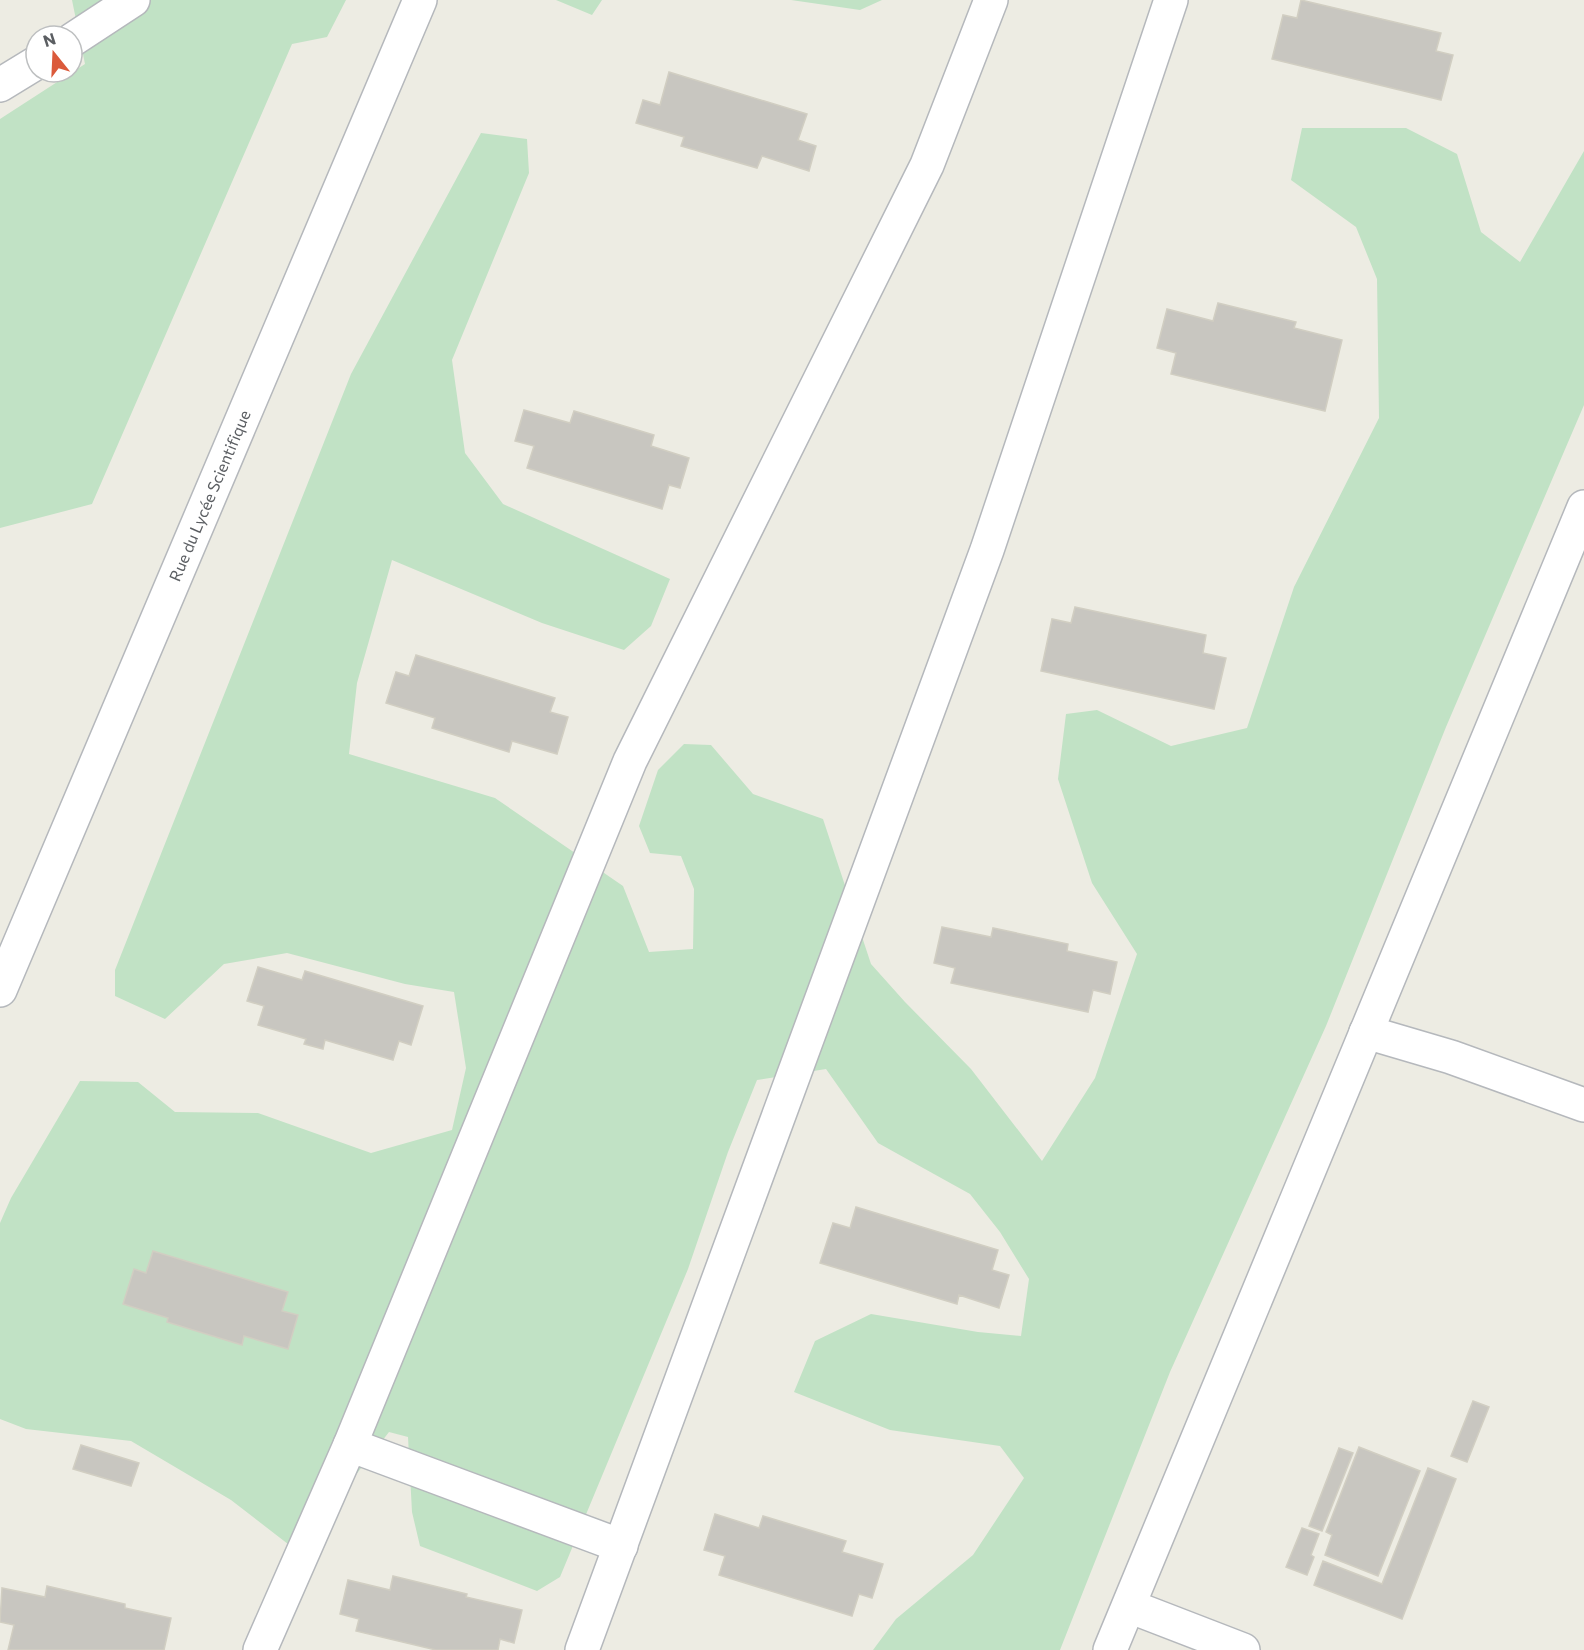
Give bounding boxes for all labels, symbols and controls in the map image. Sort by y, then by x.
north arrow [24,24,84,84]
text: N [41,28,58,50]
street label: Rue du Lycée Scientifique [165,407,254,584]

